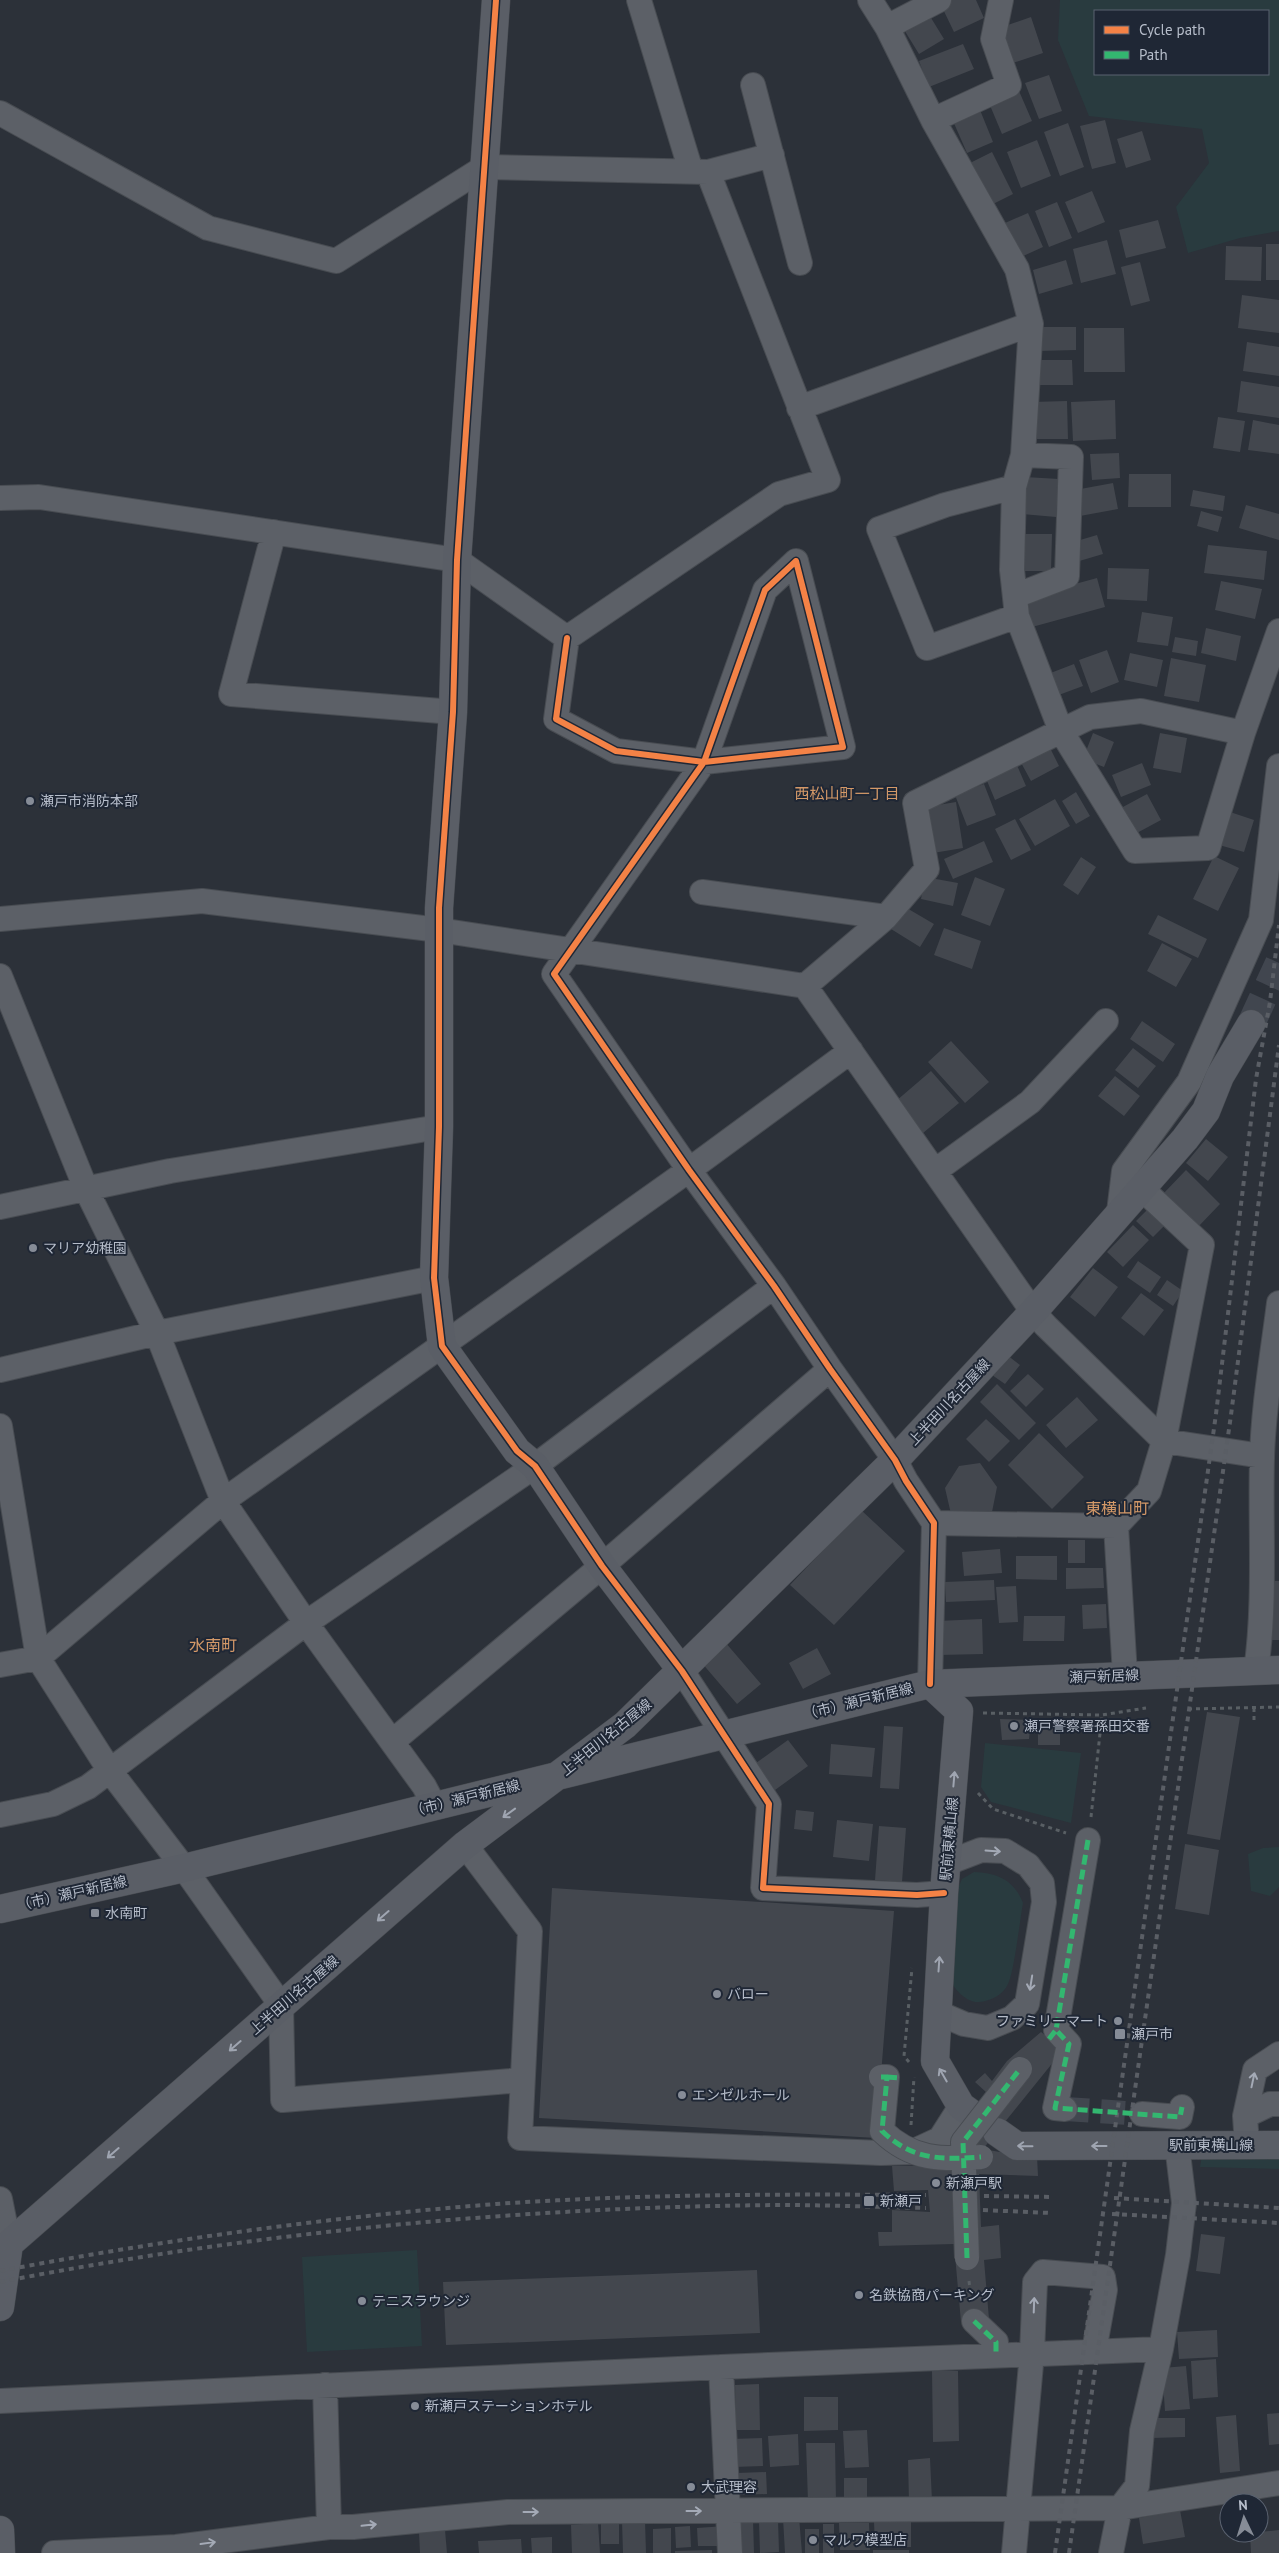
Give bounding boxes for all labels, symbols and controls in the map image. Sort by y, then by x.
legend [1094,10,1269,75]
text: Cycle path [1139,20,1205,39]
text: Path [1139,45,1168,64]
district label: 西松山町一丁目 [794,784,900,803]
place label: 瀬戸市消防本部 [40,792,138,810]
marker: 瀬戸市消防本部 [24,795,36,807]
place label: マリア幼稚園 [43,1239,127,1257]
marker: マリア幼稚園 [27,1242,39,1254]
street label: 上半田川名古屋線 [904,1355,994,1449]
district label: 東横山町 [1085,1498,1149,1518]
district label: 水南町 [189,1635,237,1655]
street label: 瀬戸新居線 [1069,1666,1139,1686]
street label: （市）瀬戸新居線 [801,1679,915,1723]
street label: 上半田川名古屋線 [557,1695,655,1779]
place label: 瀬戸警察署孫田交番 [1024,1717,1150,1735]
marker: 瀬戸警察署孫田交番 [1008,1720,1020,1732]
one-way arrow [949,1771,958,1787]
street label: （市）瀬戸新居線 [408,1776,522,1820]
street label: 駅前東横山線 [936,1796,962,1882]
one-way arrow [502,1808,516,1818]
one-way arrow [985,1846,1001,1855]
street label: （市）瀬戸新居線 [15,1872,129,1914]
place label: 水南町 [105,1904,147,1922]
marker: 水南町 [89,1907,101,1919]
one-way arrow [377,1910,390,1922]
street label: 上半田川名古屋線 [246,1951,342,2039]
one-way arrow [935,1956,944,1972]
one-way arrow [1025,1975,1035,1991]
place label: バロー [727,1985,769,2003]
marker: バロー [711,1988,723,2000]
place label: ファミリーマート [996,2012,1108,2030]
marker: ファミリーマート [1112,2015,1124,2027]
place label: 瀬戸市 [1131,2025,1173,2043]
marker: 瀬戸市 [1113,2027,1127,2041]
one-way arrow [228,2040,241,2052]
one-way arrow [938,2069,948,2083]
one-way arrow [1249,2072,1258,2088]
place label: エンゼルホール [692,2086,790,2104]
marker: エンゼルホール [676,2089,688,2101]
street label: 駅前東横山線 [1169,2136,1253,2154]
one-way arrow [1017,2141,1034,2151]
one-way arrow [1091,2141,1107,2151]
one-way arrow [106,2147,119,2159]
place label: 新瀬戸駅 [946,2174,1002,2192]
marker: 新瀬戸駅 [930,2177,942,2189]
place label: 新瀬戸 [880,2192,922,2210]
marker: 新瀬戸 [862,2194,876,2208]
place label: 名鉄協商パーキング [869,2286,995,2304]
marker: 名鉄協商パーキング [853,2289,865,2301]
place label: テニスラウンジ [372,2292,470,2310]
marker: テニスラウンジ [356,2295,368,2307]
one-way arrow [1030,2297,1039,2313]
place label: 新瀬戸ステーションホテル [425,2397,593,2415]
marker: 新瀬戸ステーションホテル [409,2400,421,2412]
place label: 大武理容 [701,2478,757,2496]
marker: 大武理容 [685,2481,697,2493]
north arrow [1219,2493,1269,2543]
text: N [1238,2496,1248,2514]
one-way arrow [685,2506,701,2516]
one-way arrow [522,2507,539,2517]
one-way arrow [361,2521,377,2530]
place label: マルワ模型店 [823,2531,907,2549]
marker: マルワ模型店 [807,2534,819,2546]
one-way arrow [199,2538,215,2548]

